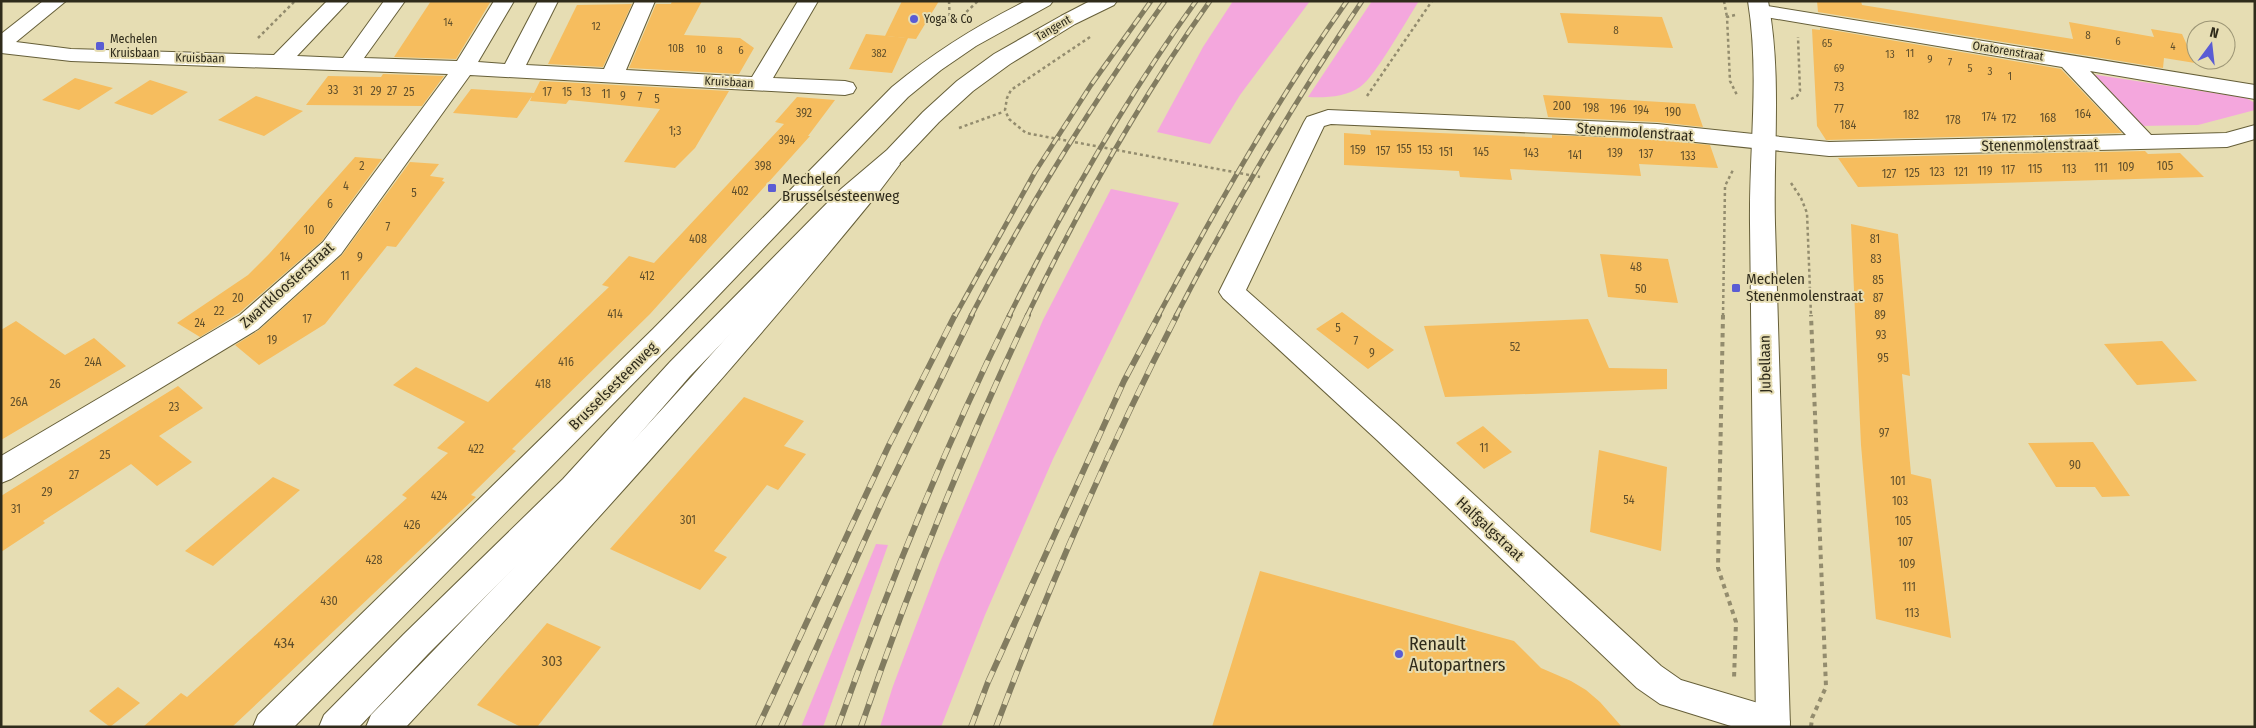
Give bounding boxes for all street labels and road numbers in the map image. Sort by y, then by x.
street label: Tangent [1033,12,1073,44]
street label: Oratorenstraat [1971,38,2045,64]
street label: Kruisbaan [175,51,225,65]
street label: Kruisbaan [704,74,754,90]
street label: Stenenmolenstraat [1576,119,1694,145]
street label: Stenenmolenstraat [1981,135,2099,155]
street label: Zwartkloosterstraat [236,238,338,332]
street label: Jubellaan [1755,335,1775,393]
street label: Brusselsesteenweg [565,338,661,434]
street label: Halfgalgstraat [1453,493,1527,565]

